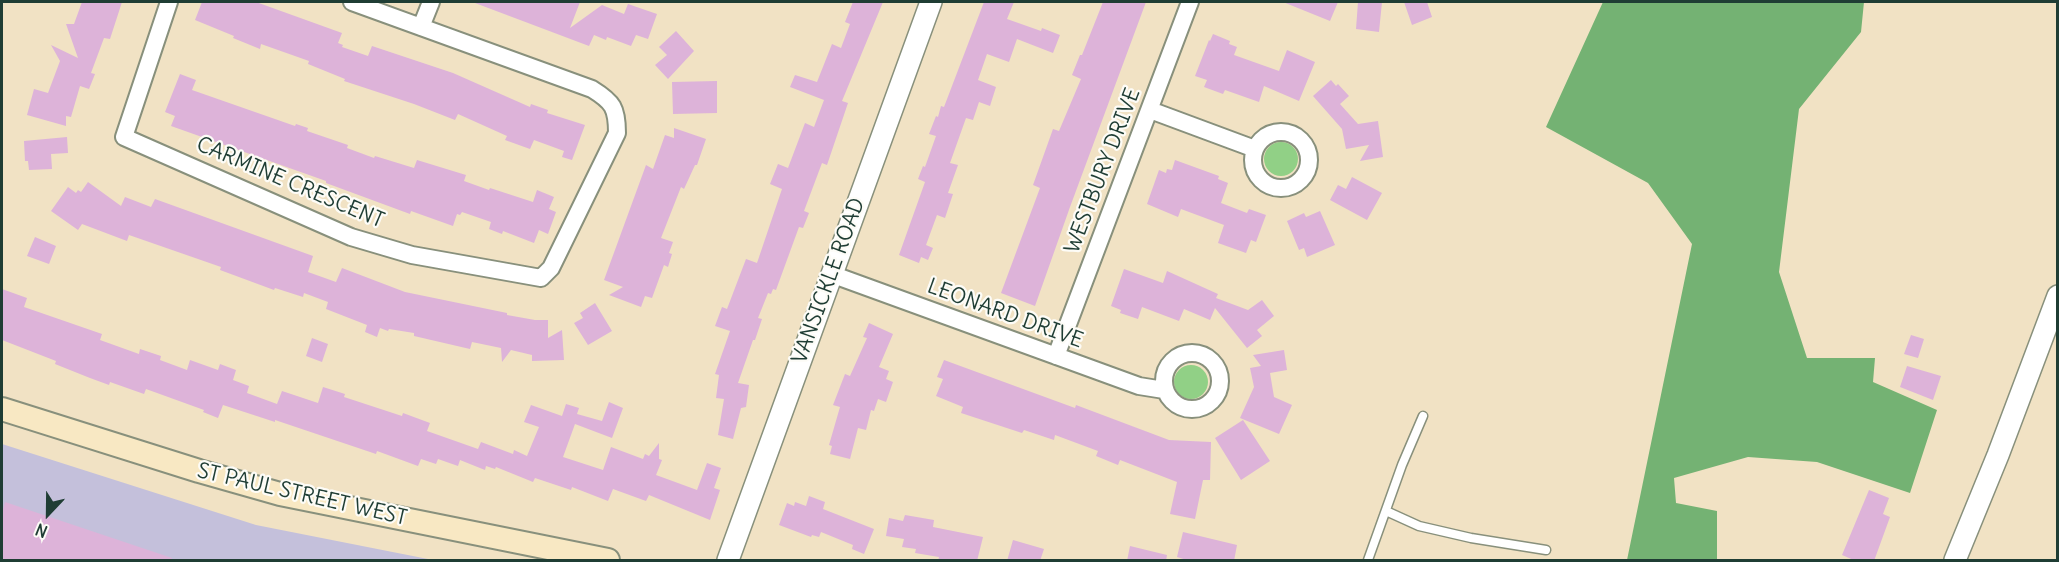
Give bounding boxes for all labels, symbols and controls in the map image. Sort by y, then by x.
street label: WESTBURY DRIVE [1060,85,1146,257]
street label: CARMINE CRESCENT [192,132,388,234]
street label: VANSICKLE ROAD [787,195,871,367]
street label: LEONARD DRIVE [924,274,1086,354]
street label: ST PAUL STREET WEST [195,459,409,531]
north arrow [18,484,78,544]
text: N [32,519,50,542]

